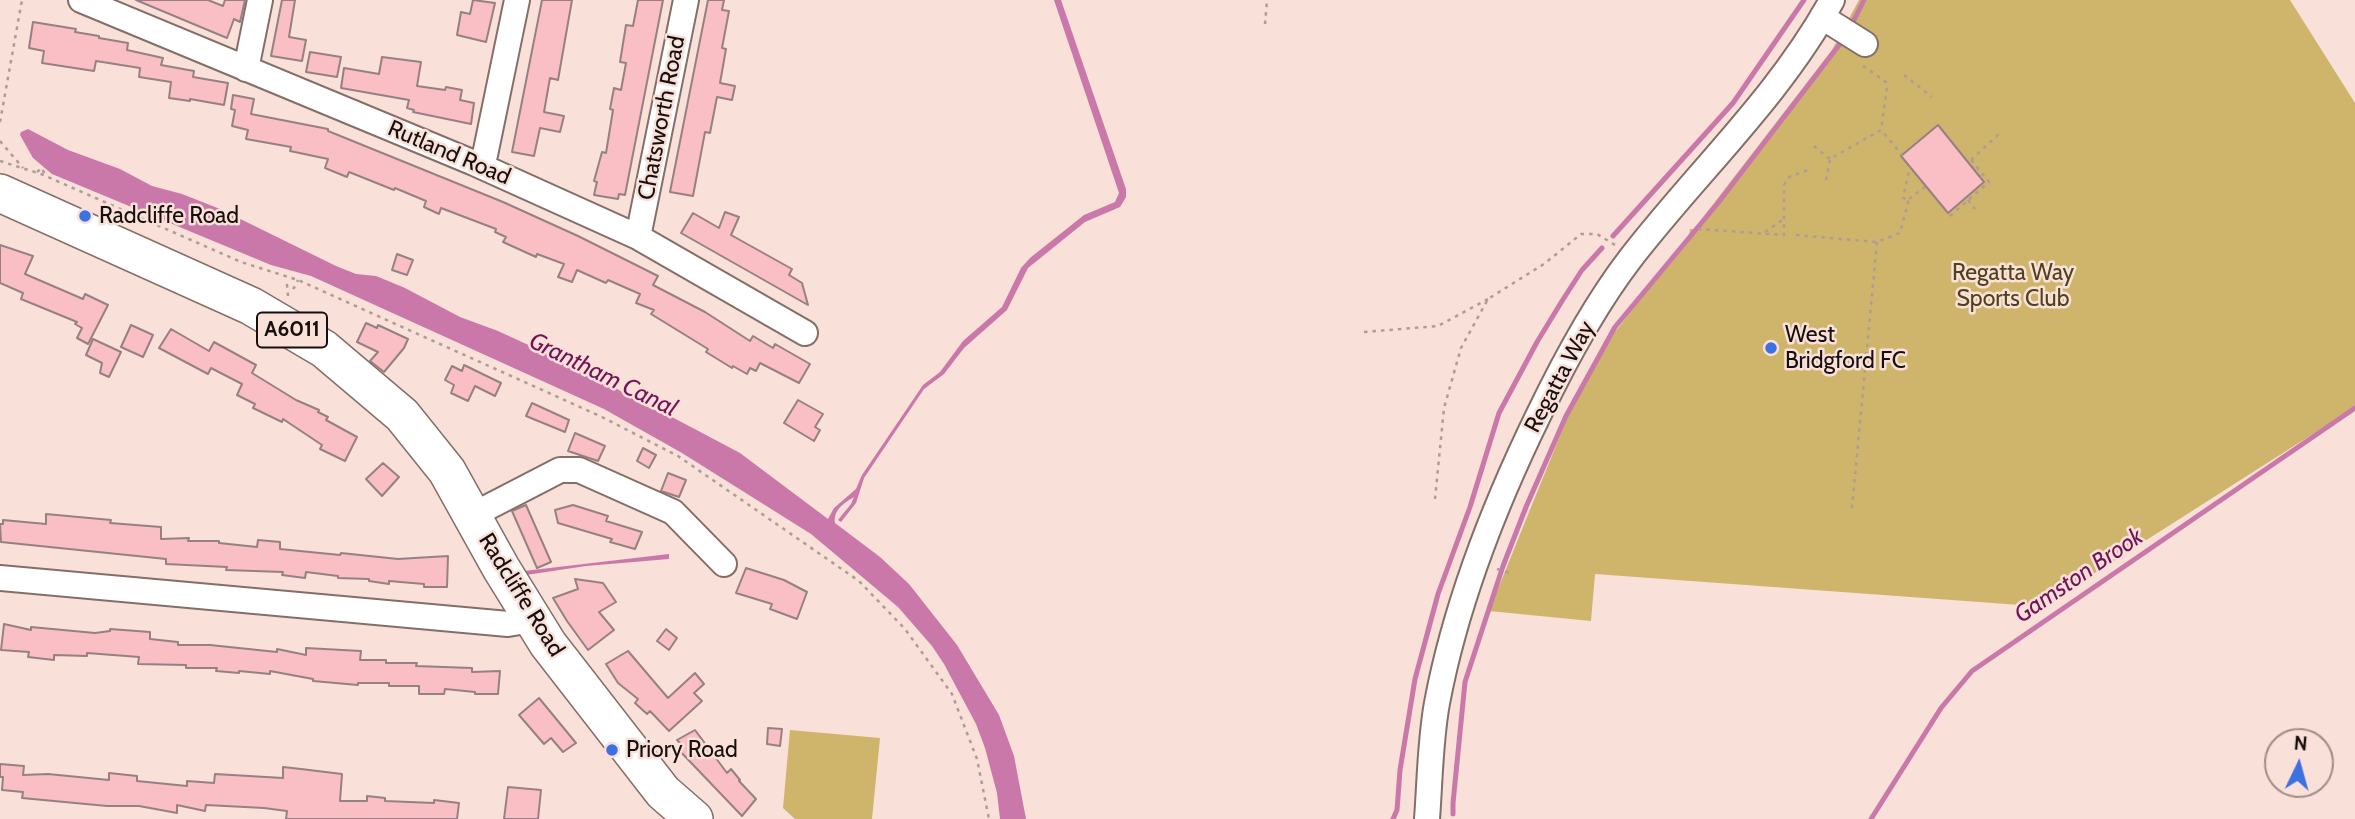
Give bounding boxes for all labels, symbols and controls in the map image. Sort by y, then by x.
street label: Chatsworth Road [633,34,691,202]
street label: Rutland Road [384,115,514,191]
place label: Radcliffe Road [99,202,239,230]
marker: Radcliffe Road [77,208,93,224]
park label: Regatta Way Sports Club [1952,259,2074,313]
road number: A6011 [257,312,327,348]
street label: Regatta Way [1519,317,1601,437]
place label: West Bridgford FC [1785,321,1906,375]
water label: Grantham Canal [524,327,682,423]
marker: West Bridgford FC [1763,340,1779,356]
water label: Gamston Brook [2009,522,2149,630]
street label: Radcliffe Road [472,528,570,662]
north arrow [2264,728,2334,798]
text: N [2293,732,2308,756]
place label: Priory Road [626,736,738,764]
marker: Priory Road [604,742,620,758]

